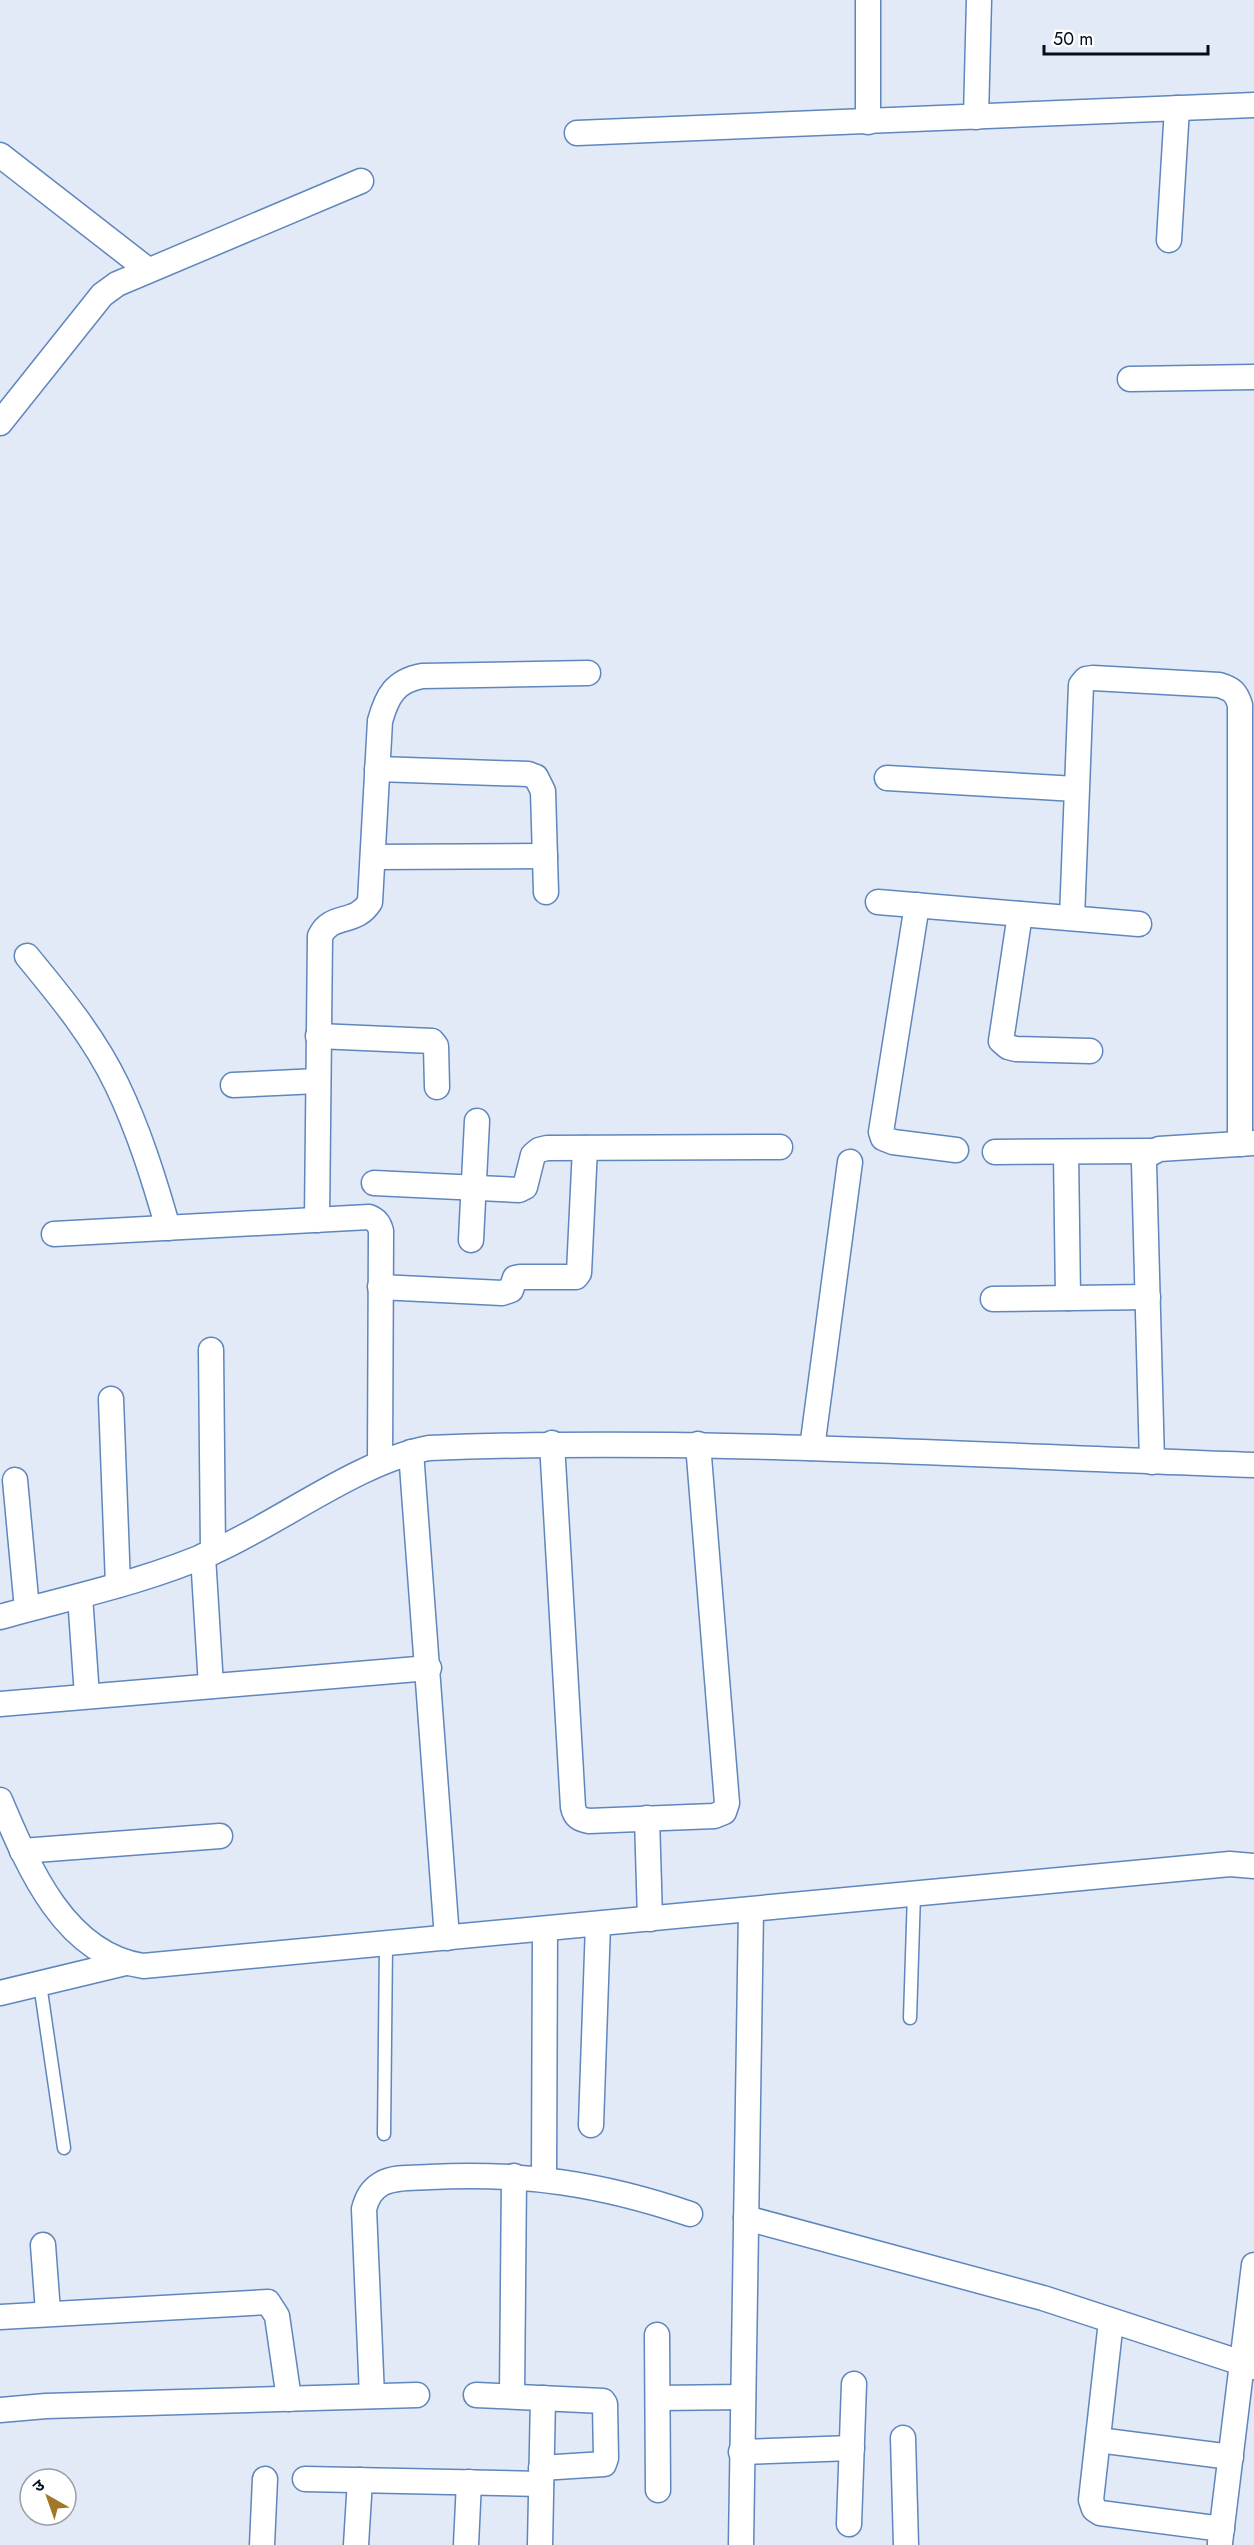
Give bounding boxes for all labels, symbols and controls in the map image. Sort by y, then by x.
scale bar [1044,18,1208,56]
text: 50 m [1053,26,1093,52]
north arrow [18,2467,78,2527]
text: उ [28,2474,50,2498]

